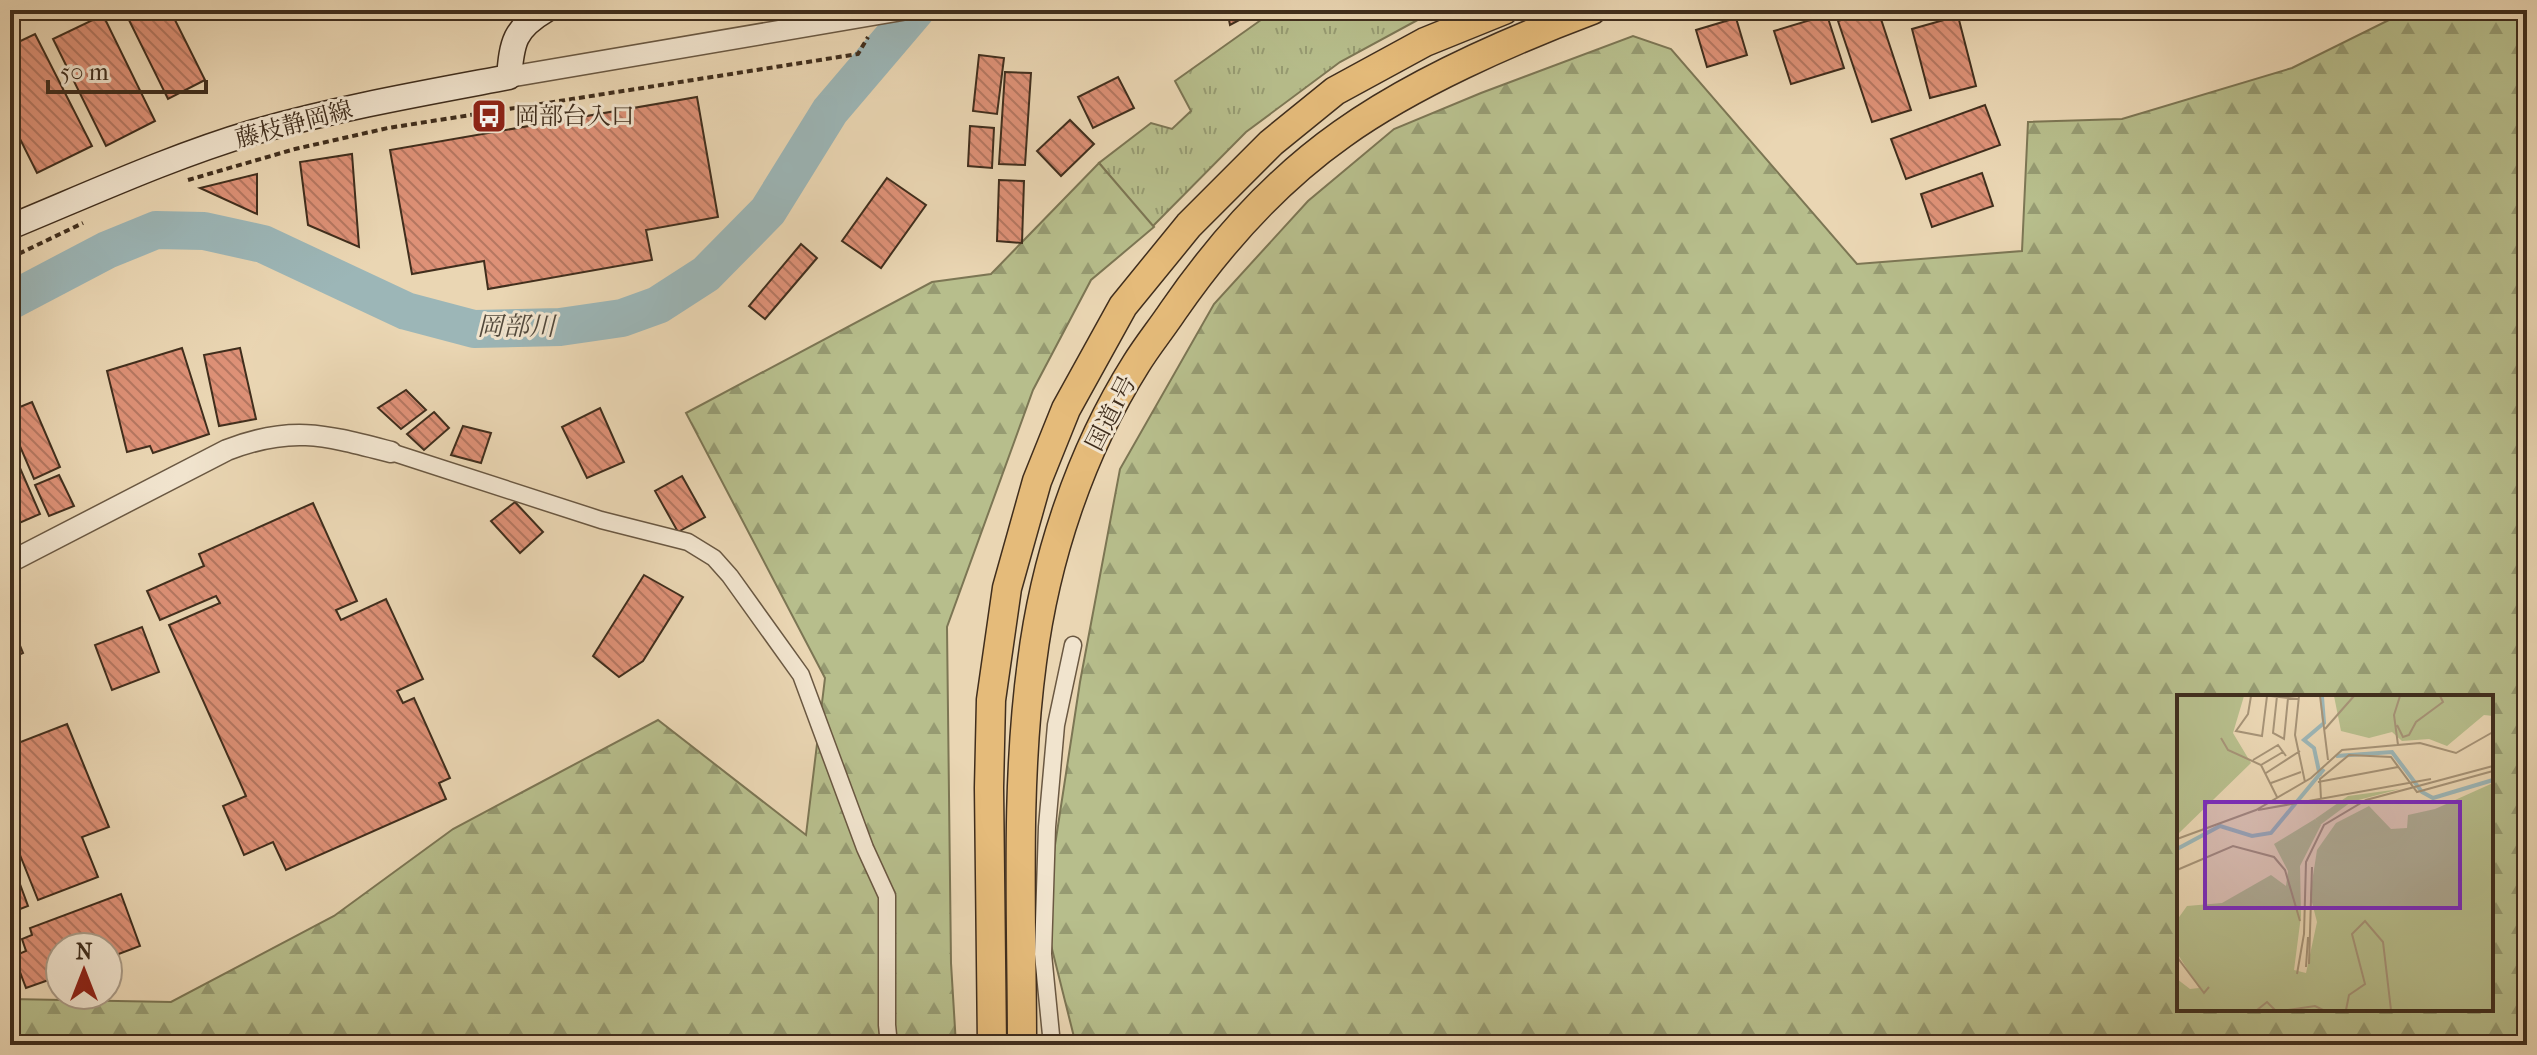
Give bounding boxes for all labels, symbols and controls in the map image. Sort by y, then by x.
scale bar [48,44,206,94]
text: 50 m [60,58,109,86]
street label: 藤枝静岡線 [232,95,356,153]
bus stop icon: 岡部台入口 [470,97,508,135]
place label: 岡部台入口 [515,102,635,130]
water label: 岡部川 [477,311,558,342]
street label: 国道1号 [1080,371,1142,455]
inset map [2177,695,2493,1011]
north arrow [44,931,124,1011]
text: N [76,939,93,965]

